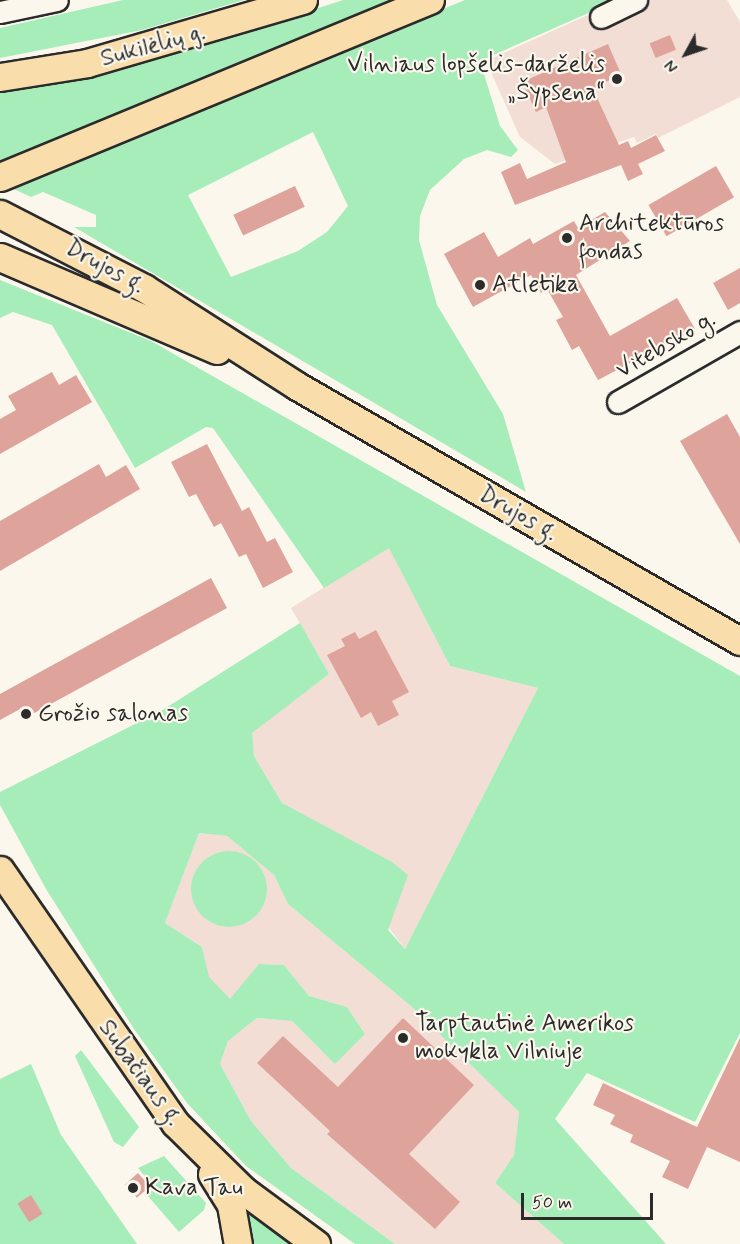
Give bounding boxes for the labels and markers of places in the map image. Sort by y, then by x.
place label: Vilniaus lopšelis-darželis „Šypsena“ [346,51,605,107]
marker: Vilniaus lopšelis-darželis „Šypsena“ [610,72,624,86]
place label: Architektūros fondas [579,210,724,266]
marker: Architektūros fondas [560,231,574,245]
place label: Atletika [492,271,579,299]
marker: Atletika [473,278,487,292]
place label: Grožio salonas [38,700,188,728]
marker: Grožio salonas [19,707,33,721]
place label: Tarptautinė Amerikos mokykla Vilniuje [415,1010,634,1066]
marker: Tarptautinė Amerikos mokykla Vilniuje [396,1031,410,1045]
place label: Kava Tau [145,1174,235,1202]
marker: Kava Tau [126,1181,140,1195]

